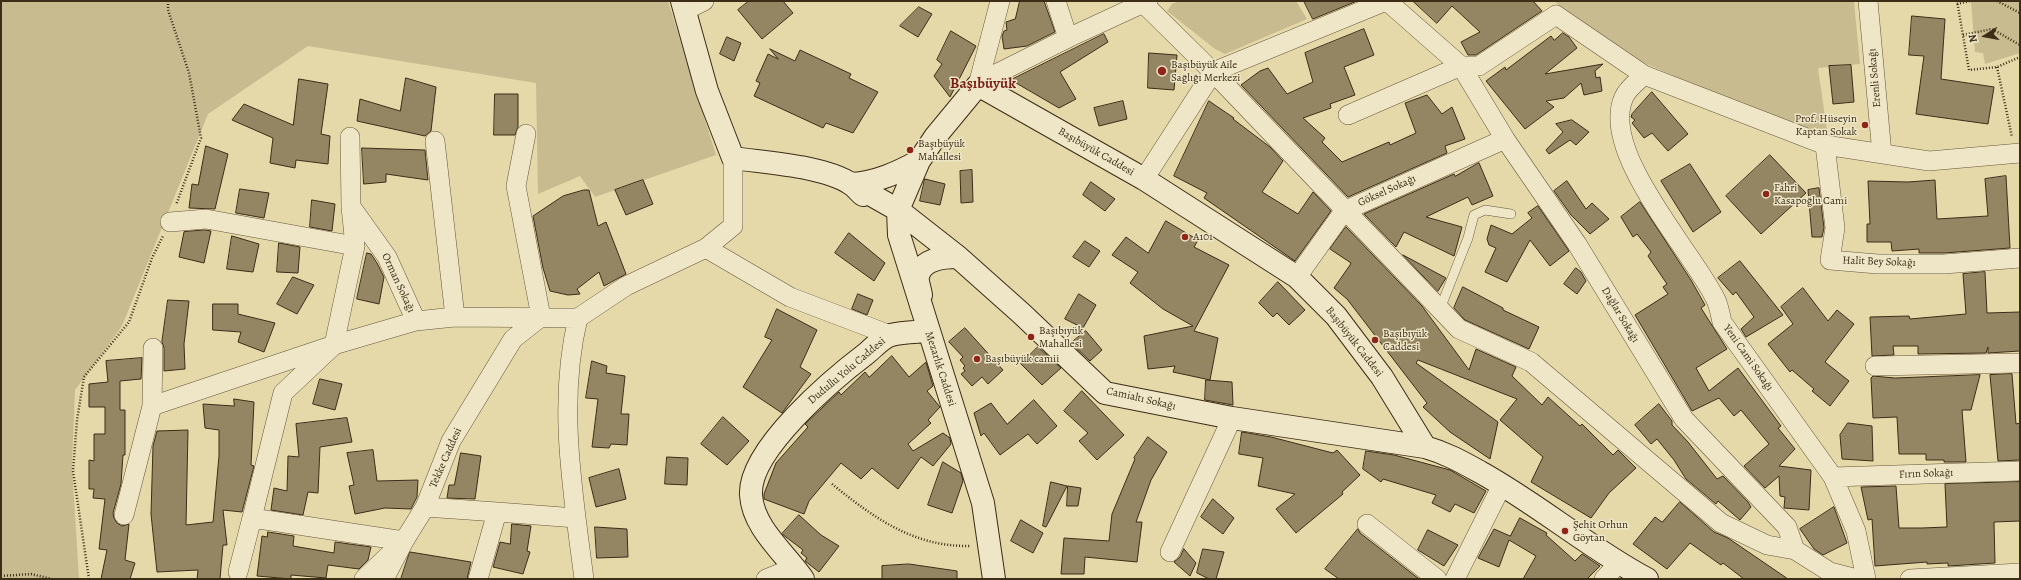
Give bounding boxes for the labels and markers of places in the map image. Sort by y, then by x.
place label: Başıbüyük Aile Sağlığı Merkezi [1171,58,1240,84]
marker: Başıbüyük Aile Sağlığı Merkezi [1156,65,1168,77]
place label: Prof. Hüseyin Kaptan Sokak [1795,112,1857,138]
marker: Prof. Hüseyin Kaptan Sokak [1860,120,1870,130]
place label: Başıbüyük Mahallesi [918,137,965,163]
marker: Başıbüyük Mahallesi [905,145,915,155]
place label: Fahri Kasapoğlu Cami [1774,181,1847,207]
marker: Fahri Kasapoğlu Cami [1761,189,1771,199]
place label: A101 [1193,230,1213,244]
marker: A101 [1180,232,1190,242]
place label: Başıbıyük Mahallesi [1039,324,1083,350]
place label: Başıbıyük Caddesi [1383,327,1427,353]
marker: Başıbıyük Mahallesi [1026,332,1036,342]
marker: Başıbıyük Caddesi [1370,335,1380,345]
place label: Başıbüyük camii [985,352,1059,366]
marker: Başıbüyük camii [972,354,982,364]
place label: Şehit Orhun Göytan [1573,518,1628,544]
marker: Şehit Orhun Göytan [1560,526,1570,536]

